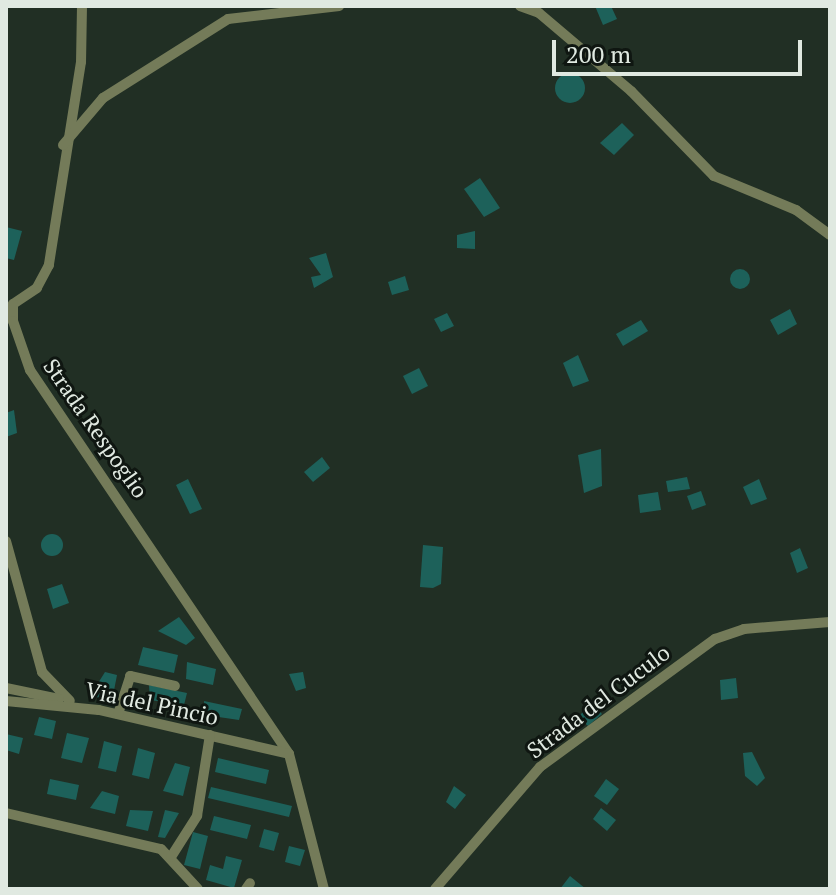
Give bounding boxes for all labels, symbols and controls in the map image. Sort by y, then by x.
scale bar [556,24,806,74]
text: 200 m [566,38,631,70]
street label: Strada Respoglio [38,353,154,503]
street label: Strada del Cuculo [521,639,675,763]
street label: Via del Pincio [83,676,221,730]

